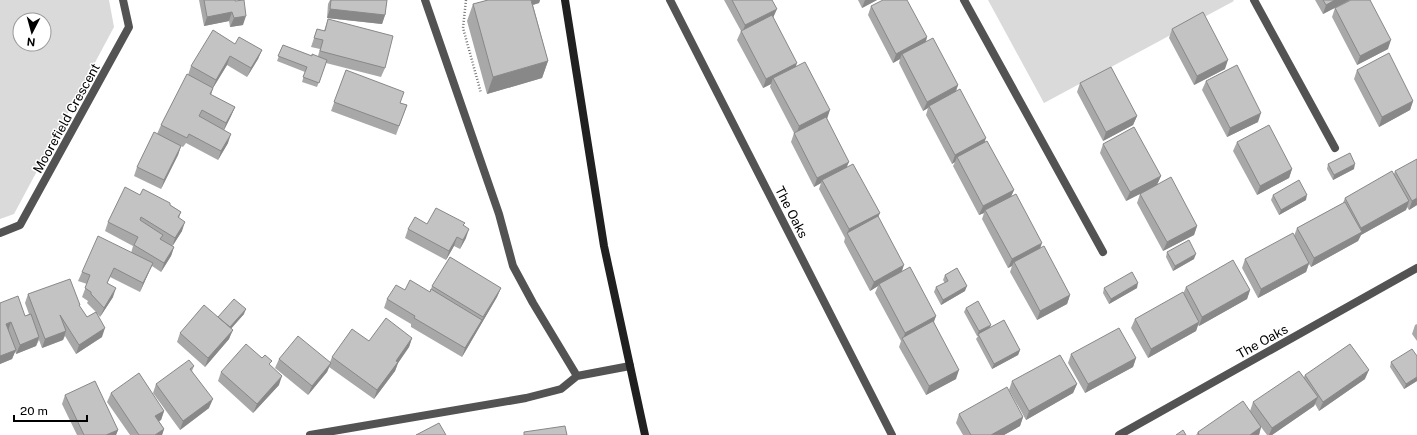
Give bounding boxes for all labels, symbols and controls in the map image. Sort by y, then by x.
north arrow [12,12,52,52]
text: N [26,36,36,48]
street label: Moorefield Crescent [30,61,103,176]
street label: The Oaks [772,184,811,241]
street label: The Oaks [1234,321,1290,362]
scale bar [14,397,87,423]
text: 20 m [20,404,48,418]

